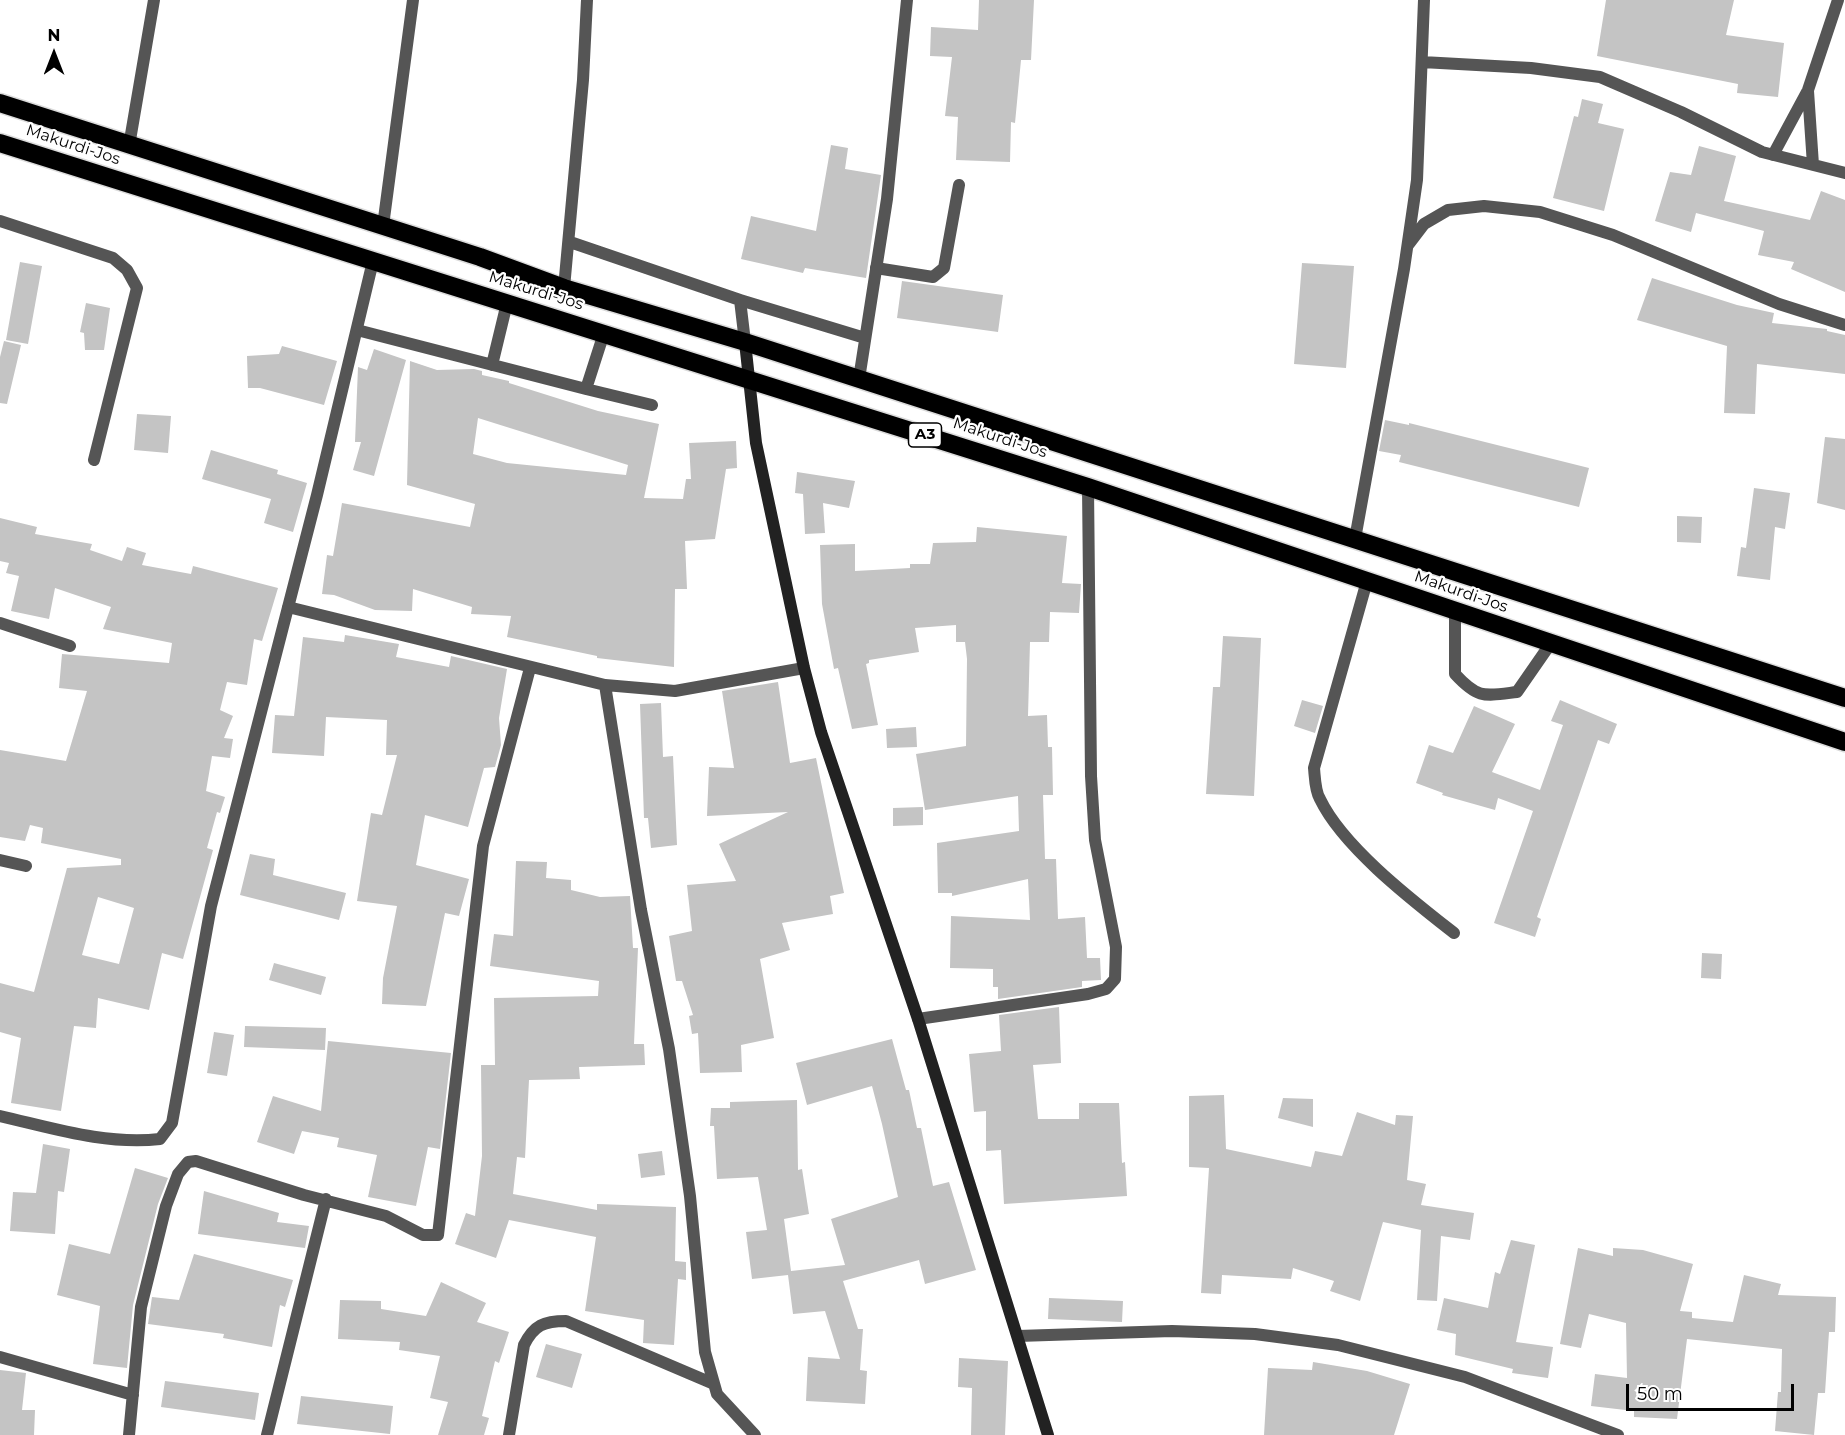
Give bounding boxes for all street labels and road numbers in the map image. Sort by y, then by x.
street label: Makurdi-Jos [23,121,123,169]
street label: Makurdi-Jos [486,268,586,314]
street label: Makurdi-Jos [950,414,1050,462]
road number: A3 [908,423,942,447]
street label: Makurdi-Jos [1412,567,1510,617]

